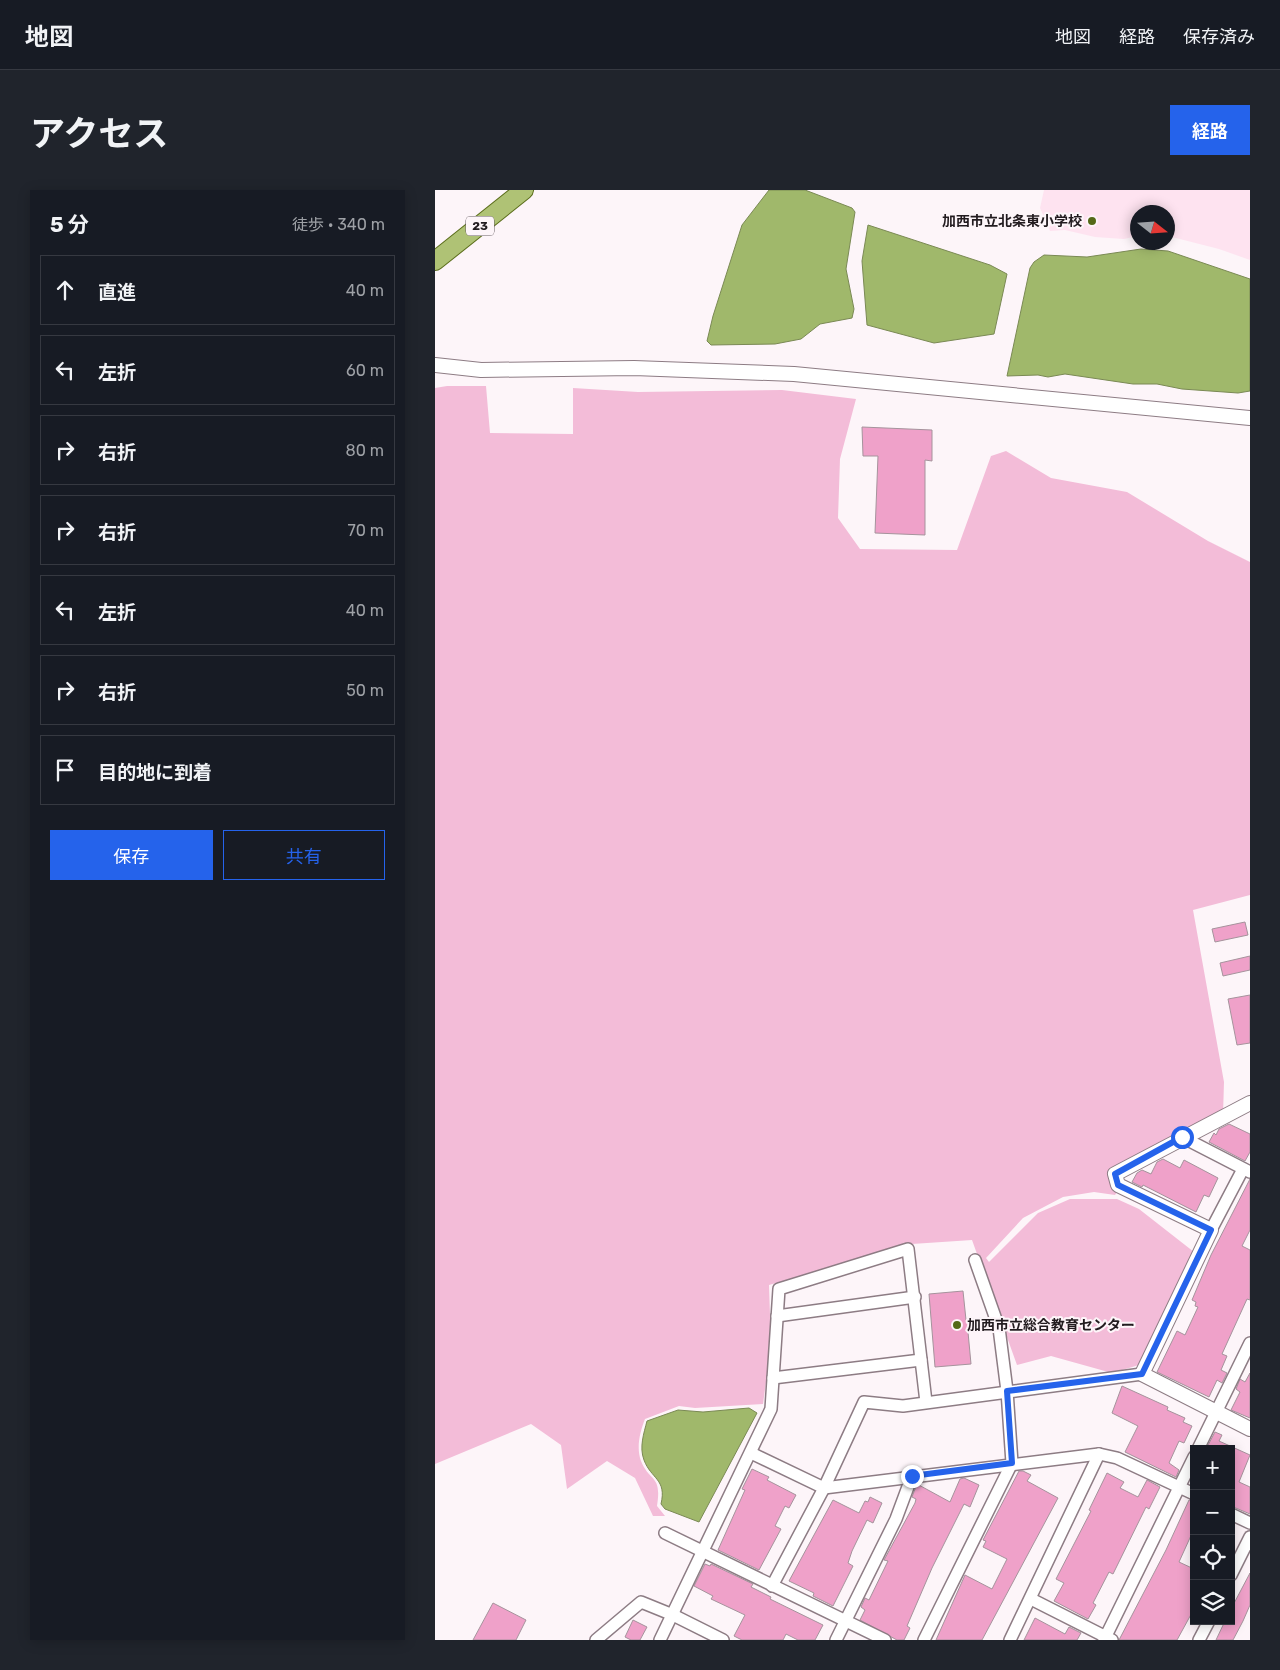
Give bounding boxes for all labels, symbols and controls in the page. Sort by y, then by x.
text: 地図 [25,23,73,51]
text: 地図 [1055,26,1091,48]
text: 経路 [1119,26,1155,48]
text: 保存済み [1183,26,1255,48]
button: 経路 [1170,105,1250,155]
text: アクセス [30,113,168,155]
north arrow [1130,205,1175,250]
text: 5 分 [50,212,89,237]
place label: 加西市立北条東小学校 [942,213,1082,230]
text: 徒歩 · 340 m [292,215,385,234]
marker: 加西市立北条東小学校 [1086,215,1098,227]
road number: 23 [466,217,494,236]
icon: ahead [51,276,79,304]
text: 直進 [98,281,136,304]
text: 40 m [346,281,384,300]
icon: left [51,356,79,384]
text: 左折 [98,361,136,384]
text: 60 m [346,361,384,380]
icon: right [51,436,79,464]
text: 右折 [98,441,136,464]
text: 80 m [346,441,384,460]
icon: right [51,516,79,544]
text: 右折 [98,521,136,544]
text: 70 m [347,521,384,540]
icon: left [51,596,79,624]
text: 左折 [98,601,136,624]
text: 40 m [346,601,384,620]
icon: right [51,676,79,704]
text: 右折 [98,681,136,704]
text: 50 m [346,681,384,700]
icon: arrive [51,756,79,784]
text: 目的地に到着 [98,761,212,784]
button: 保存 [50,830,213,880]
button: 共有 [223,830,385,880]
route start [1171,1126,1194,1149]
place label: 加西市立総合教育センター [967,1317,1135,1334]
marker: 加西市立総合教育センター [951,1319,963,1331]
map controls [1190,1445,1235,1625]
button: + [1190,1445,1235,1490]
route end [901,1465,924,1488]
button: − [1190,1490,1235,1535]
button: locate [1190,1535,1235,1580]
button: layers [1190,1580,1235,1625]

